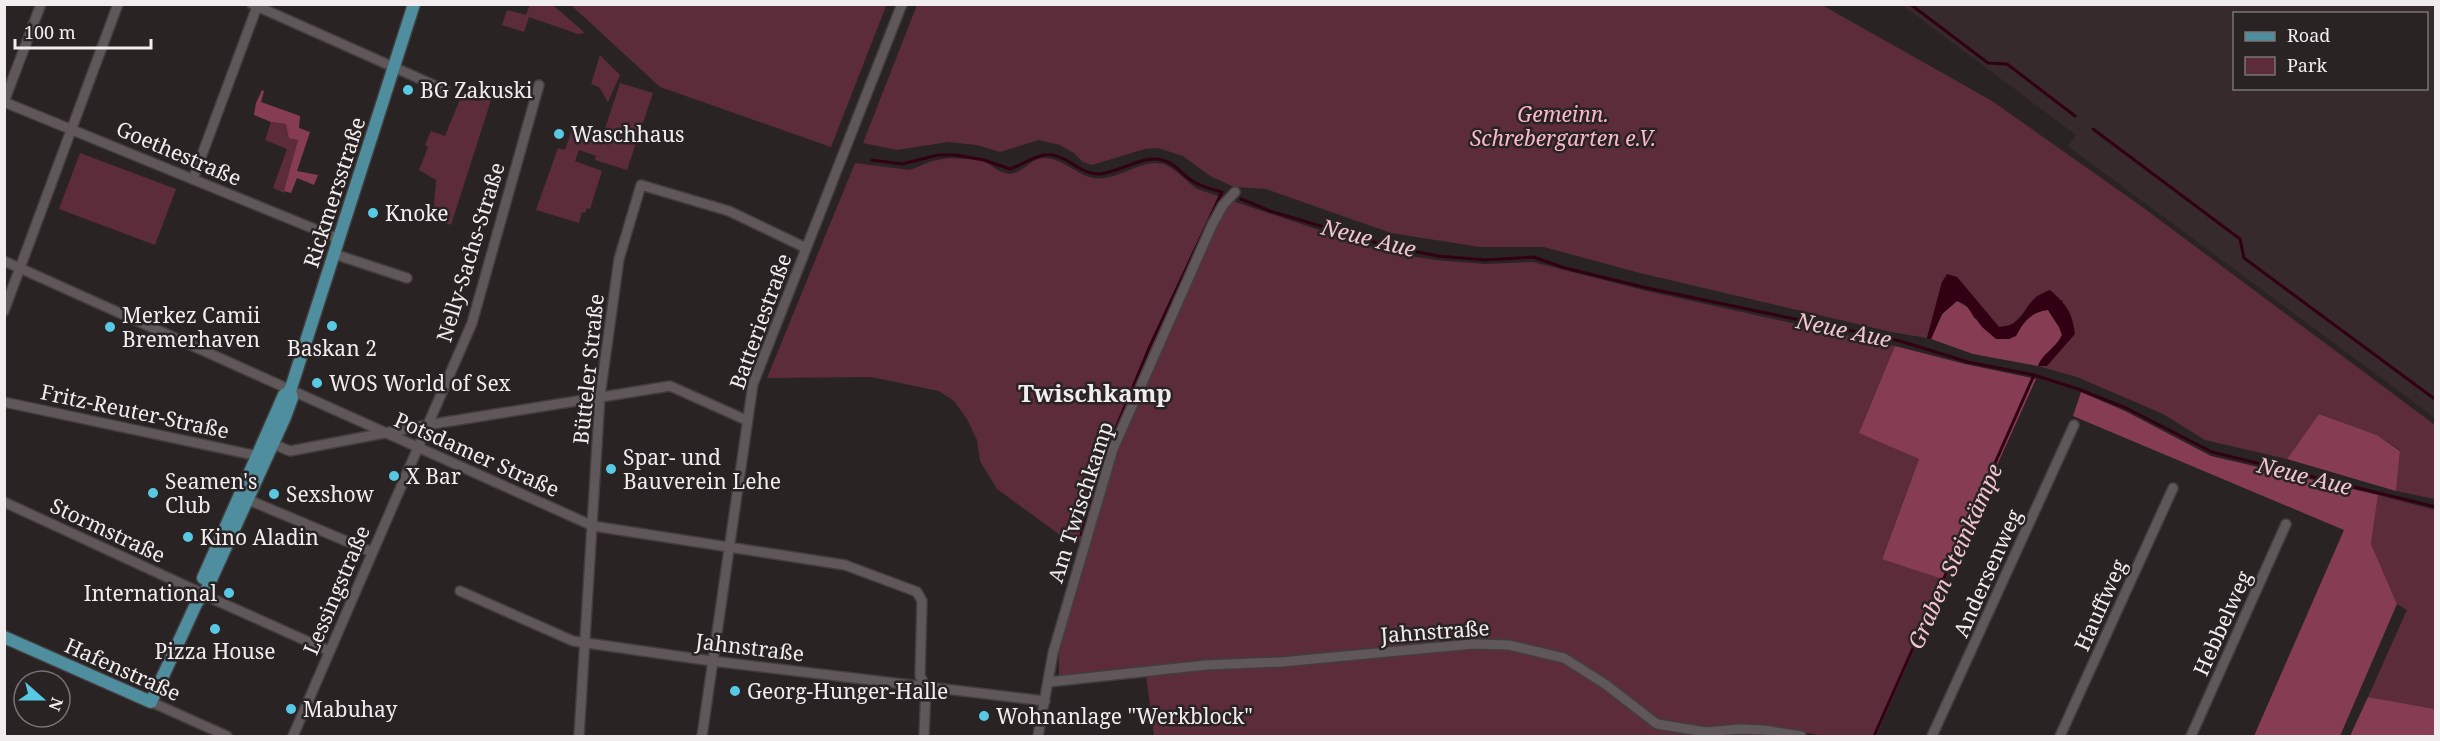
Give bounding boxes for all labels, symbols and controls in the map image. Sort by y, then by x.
scale bar [15,12,152,50]
legend [2233,12,2428,90]
text: 100 m [24,20,76,44]
text: Road [2287,23,2330,47]
text: Park [2287,53,2327,77]
place label: BG Zakuski [420,76,533,104]
marker: BG Zakuski [401,83,415,97]
park label: Gemeinn. Schrebergarten e.V. [1470,100,1656,152]
street label: Rickmersstraße [296,113,372,271]
street label: Goethestraße [112,114,246,192]
place label: Waschhaus [571,120,684,148]
marker: Waschhaus [552,127,566,141]
street label: Nelly-Sachs-Straße [429,159,511,345]
place label: Knoke [385,199,448,227]
marker: Knoke [366,206,380,220]
water label: Neue Aue [1318,211,1420,263]
street label: Batteriestraße [722,249,798,393]
street label: Bütteler Straße [566,292,610,446]
place label: Merkez Camii Bremerhaven [122,301,260,353]
water label: Neue Aue [1793,304,1894,354]
marker: Baskan 2 [325,319,339,333]
marker: Merkez Camii Bremerhaven [103,320,117,334]
place label: Baskan 2 [287,334,377,362]
place label: WOS World of Sex [329,369,512,397]
marker: WOS World of Sex [310,376,324,390]
district label: Twischkamp [1018,376,1172,409]
street label: Fritz-Reuter-Straße [38,377,232,445]
street label: Potsdamer Straße [390,405,564,503]
street label: Am Twischkamp [1041,418,1119,586]
place label: Spar- und Bauverein Lehe [623,443,781,495]
water label: Neue Aue [2254,449,2356,501]
water label: Graben Steinkämpe [1900,459,2008,653]
place label: X Bar [406,462,461,490]
marker: Spar- und Bauverein Lehe [604,462,618,476]
place label: Seamen's Club [165,467,257,519]
marker: X Bar [387,469,401,483]
place label: Sexshow [286,480,375,508]
marker: Seamen's Club [146,486,160,500]
marker: Sexshow [267,487,281,501]
street label: Stormstraße [46,491,170,569]
street label: Andersenweg [1946,504,2028,641]
street label: Lessingstraße [296,521,376,659]
place label: Kino Aladin [200,523,319,551]
marker: Kino Aladin [181,530,195,544]
street label: Hauffweg [2067,554,2133,655]
street label: Hebbelweg [2186,565,2258,680]
place label: International [84,579,217,607]
marker: International [222,586,236,600]
street label: Jahnstraße [1379,613,1490,649]
marker: Pizza House [208,622,222,636]
street label: Jahnstraße [693,626,806,668]
street label: Hafenstraße [61,631,185,707]
place label: Pizza House [155,637,275,665]
north arrow [12,669,72,729]
place label: Georg-Hunger-Halle [747,677,948,705]
marker: Georg-Hunger-Halle [728,684,742,698]
text: N [43,695,69,715]
place label: Mabuhay [303,695,397,723]
marker: Mabuhay [284,702,298,716]
place label: Wohnanlage "Werkblock" [996,702,1253,730]
marker: Wohnanlage "Werkblock" [977,709,991,723]

